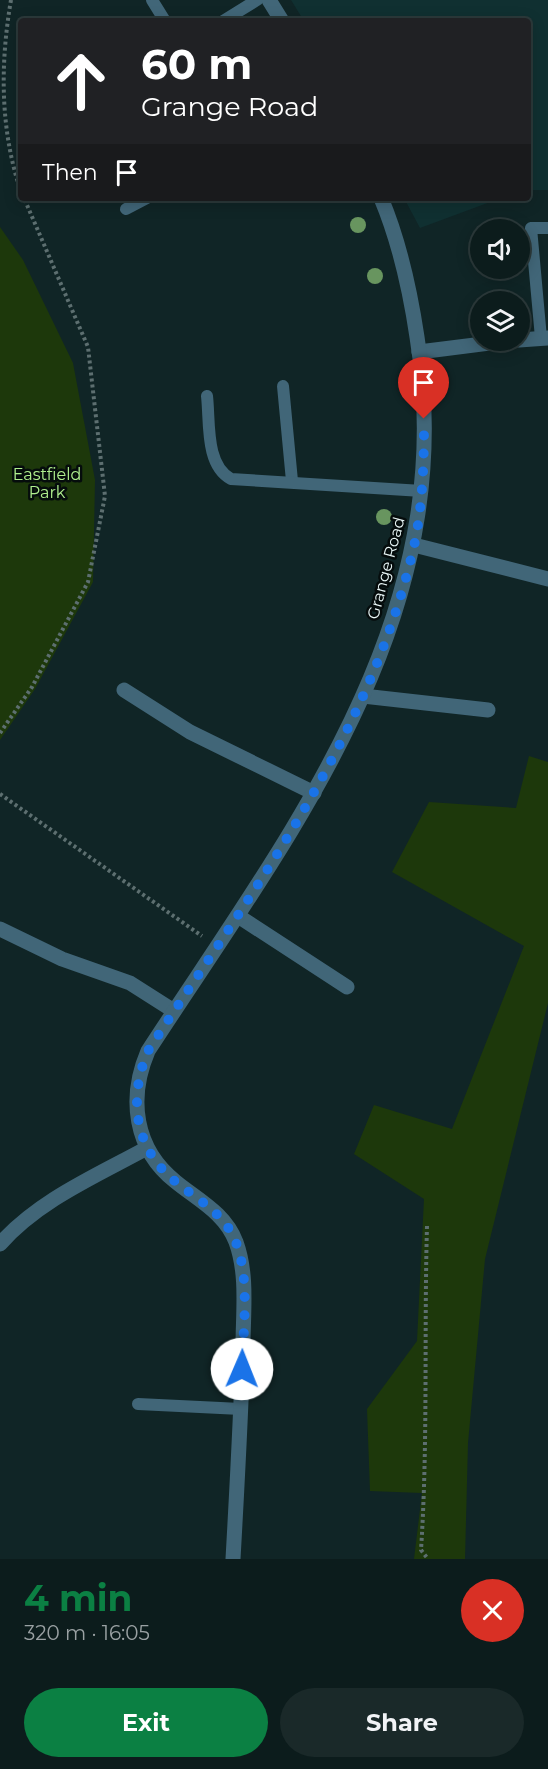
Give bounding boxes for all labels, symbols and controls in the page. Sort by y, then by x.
text: 60 m [141,38,252,90]
icon: ahead [42,42,120,120]
text: Grange Road [141,90,318,123]
icon: arrive [110,156,143,189]
text: Then [42,159,98,186]
map controls [470,219,530,351]
button: sound [470,219,530,279]
button: layers [470,291,530,351]
pin [398,357,449,419]
icon: arrive [407,366,440,399]
park label: Eastfield Park [13,465,81,502]
street label: Grange Road [363,515,409,621]
position arrow [210,1337,274,1401]
text: 4 min [24,1576,132,1620]
button: close [461,1579,524,1642]
text: 320 m · 16:05 [24,1621,150,1645]
button: Exit [24,1688,268,1757]
button: Share [280,1688,524,1757]

